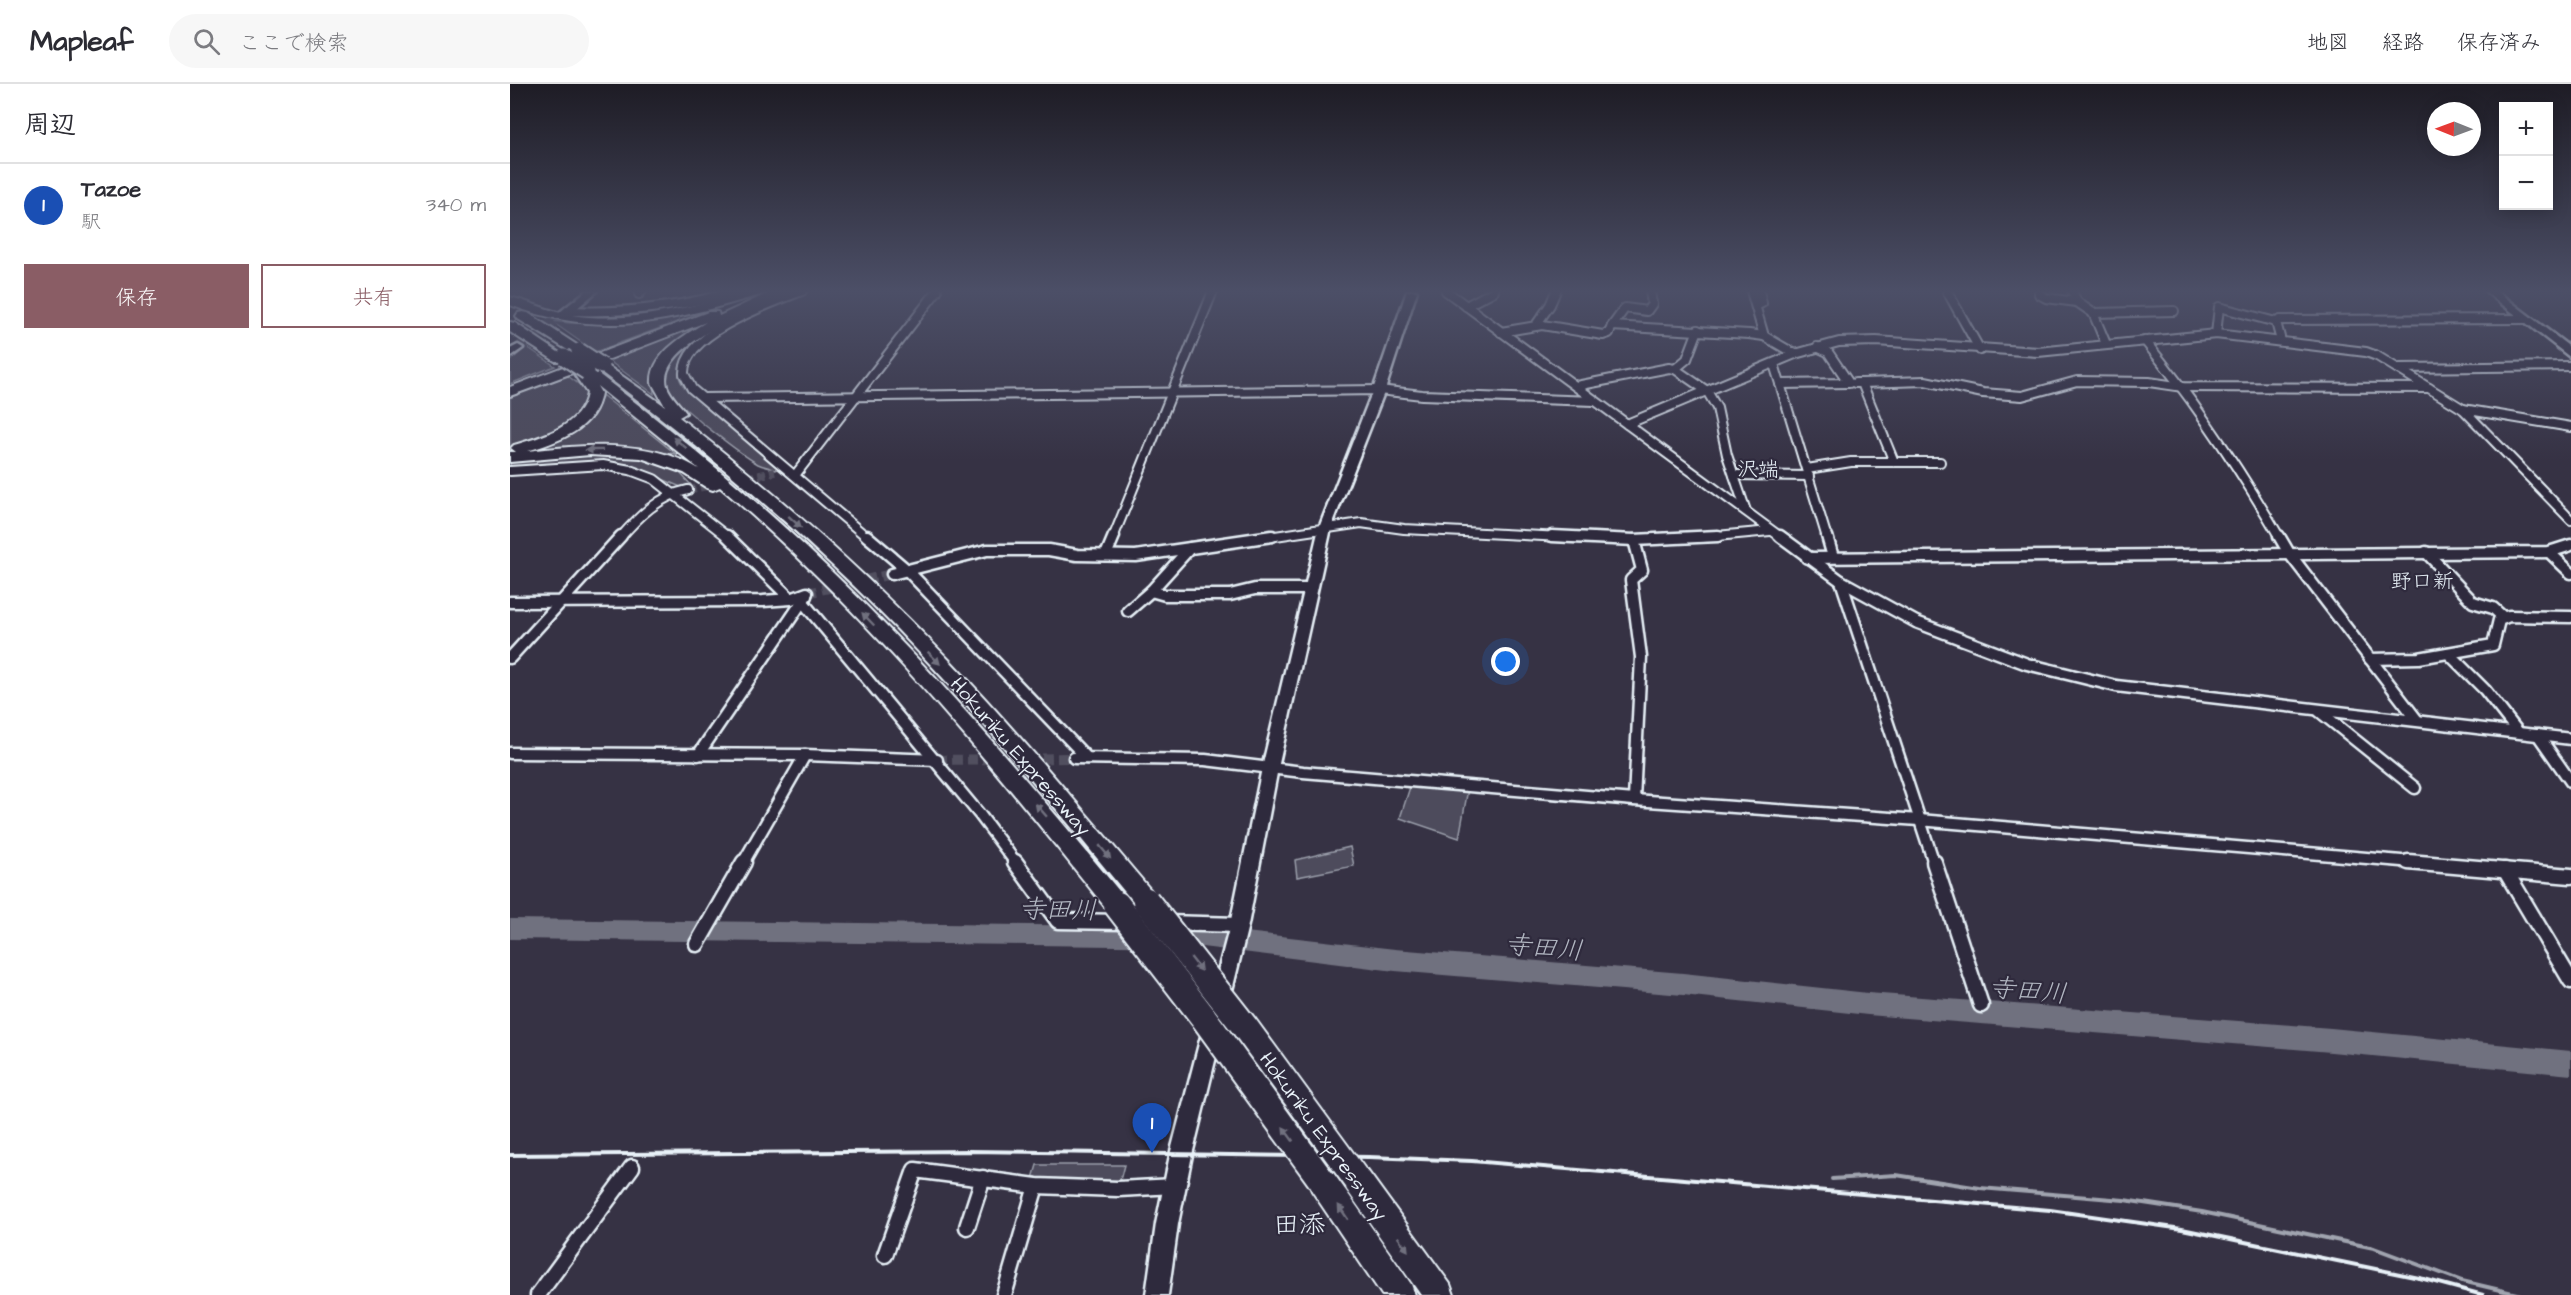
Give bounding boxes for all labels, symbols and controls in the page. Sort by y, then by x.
search box [169,14,589,68]
text: Mapleaf [30,22,133,61]
icon: search [190,25,223,58]
text: ここで検索 [238,28,348,59]
text: 地図 [2307,28,2349,57]
text: 経路 [2382,28,2424,57]
text: 保存済み [2457,28,2541,57]
north arrow [2427,102,2481,156]
map controls [2499,102,2553,210]
button: + [2499,102,2553,156]
text: 周辺 [24,107,76,143]
button: − [2499,156,2553,210]
text: Tazoe [81,174,141,205]
text: 1 [42,191,45,219]
text: 340 m [426,191,486,219]
text: 駅 [81,208,101,236]
button: 保存 [24,264,249,328]
button: 共有 [261,264,486,328]
one-way arrow [672,437,687,449]
one-way arrow [584,446,603,455]
district label: 沢端 [1737,455,1779,484]
one-way arrow [788,514,802,528]
district label: 野口新 [2391,567,2454,596]
one-way arrow [862,612,876,626]
your location [1491,647,1520,676]
one-way arrow [927,650,941,664]
street label: Hokuriku Expressway [943,671,1097,843]
one-way arrow [1035,803,1048,818]
one-way arrow [1098,844,1110,859]
water label: 寺田川 [1019,891,1097,929]
water label: 寺田川 [1503,927,1584,969]
one-way arrow [1189,956,1202,972]
water label: 寺田川 [1987,970,2068,1012]
street label: Hokuriku Expressway [1252,1047,1394,1227]
pin: 1 [1132,1104,1172,1153]
one-way arrow [1282,1127,1294,1143]
one-way arrow [1338,1204,1349,1220]
district label: 田添 [1273,1207,1325,1243]
one-way arrow [1397,1236,1409,1252]

